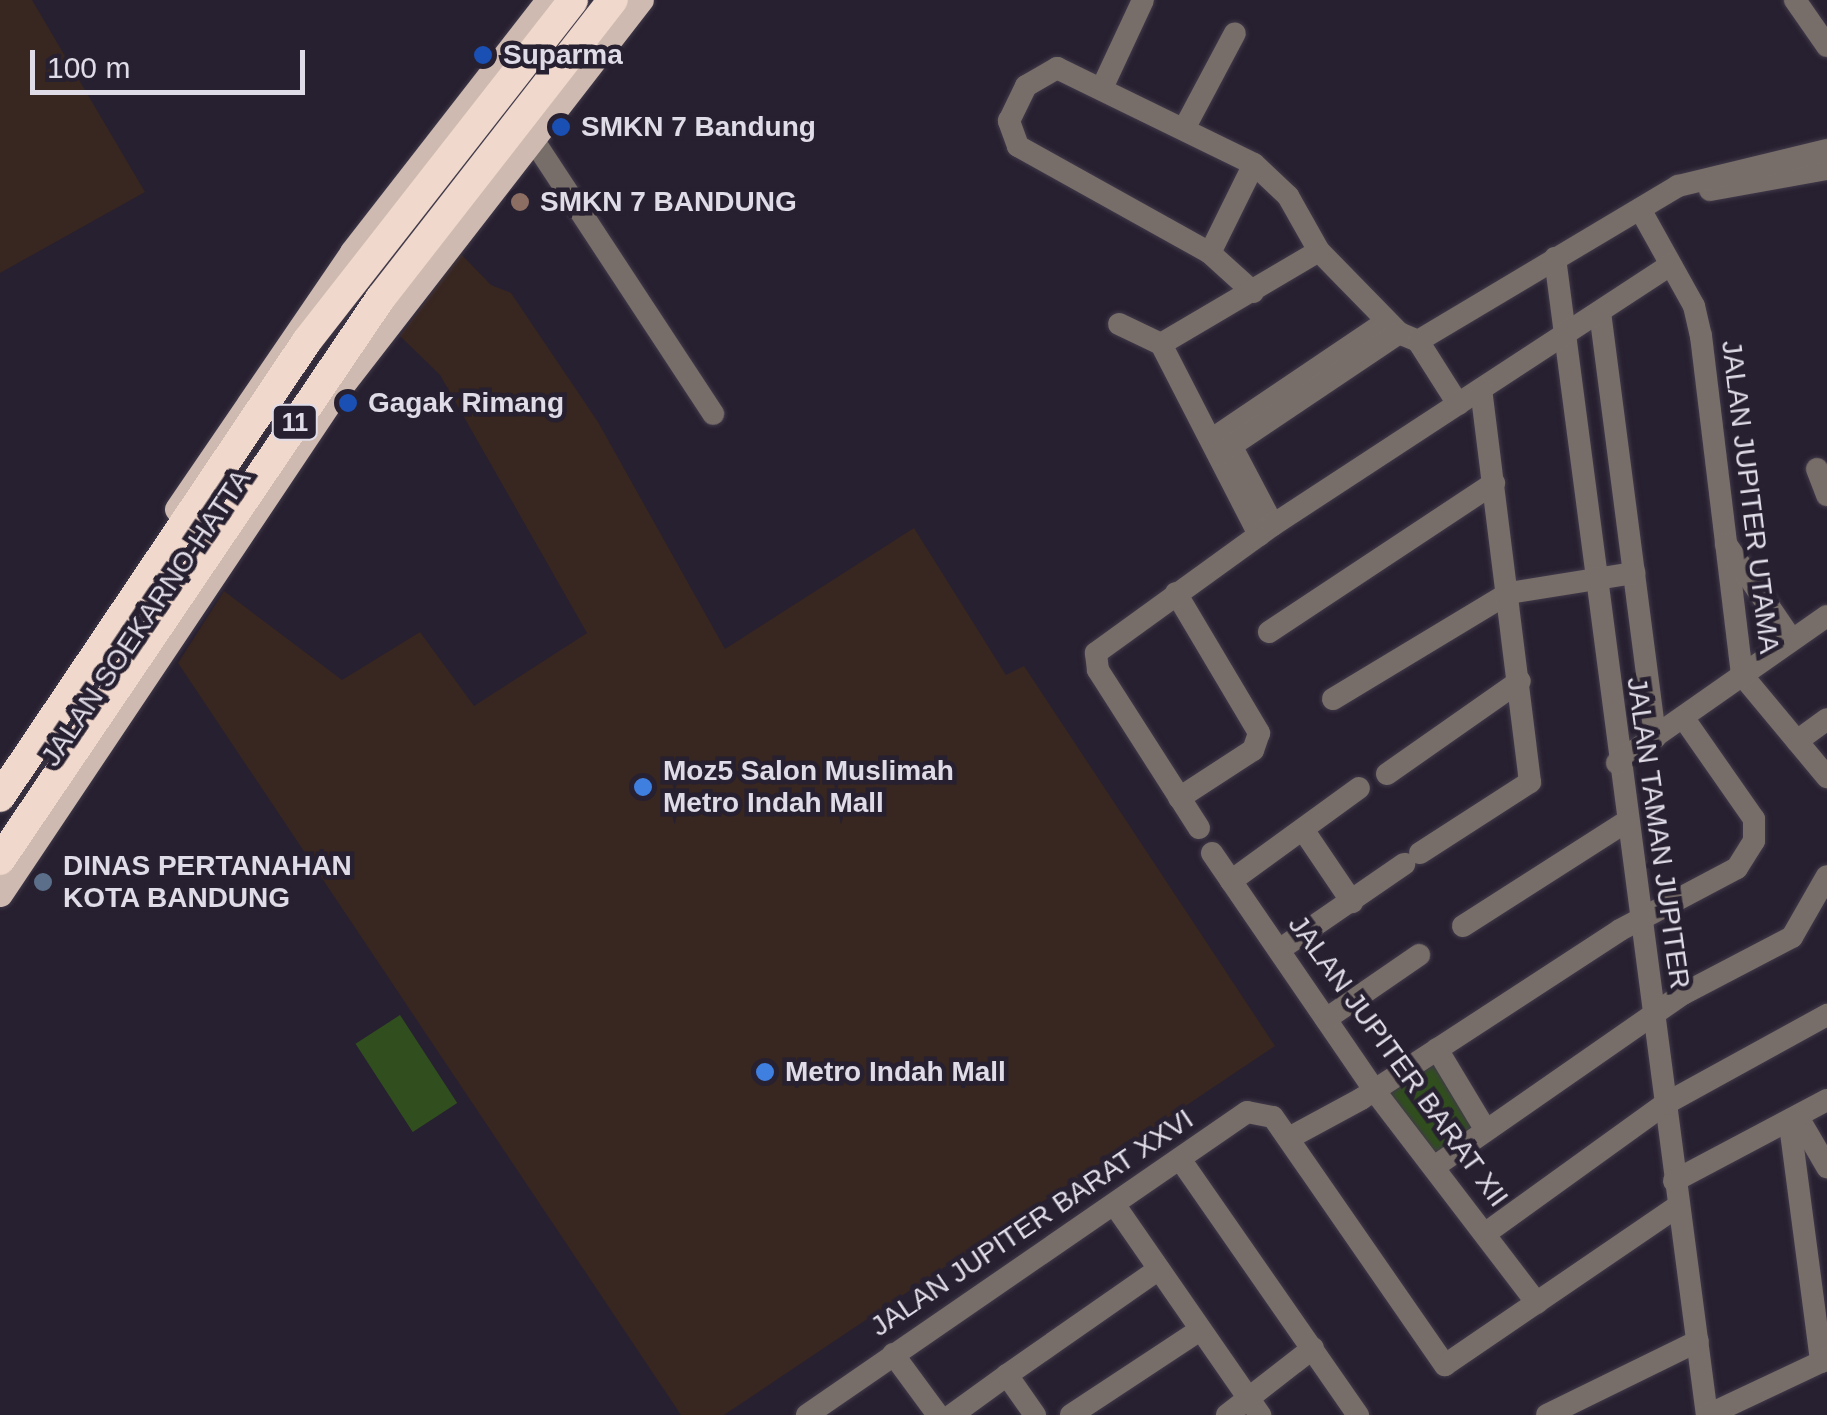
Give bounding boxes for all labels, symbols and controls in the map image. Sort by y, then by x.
scale bar [35,30,310,92]
place label: Suparma [503,38,623,72]
marker: Suparma [472,44,494,66]
text: 100 m [47,51,130,84]
place label: SMKN 7 Bandung [581,110,816,144]
marker: SMKN 7 Bandung [550,116,572,138]
place label: SMKN 7 BANDUNG [540,185,797,219]
marker: SMKN 7 BANDUNG [509,191,531,213]
street label: JALAN JUPITER UTAMA [1714,338,1786,656]
place label: Gagak Rimang [368,386,564,420]
marker: Gagak Rimang [337,392,359,414]
road number: 11 [270,402,320,442]
street label: JALAN SOEKARNO-HATTA [34,463,258,773]
street label: JALAN TAMAN JUPITER [1619,675,1697,991]
place label: Moz5 Salon Muslimah Metro Indah Mall [663,754,954,820]
marker: Moz5 Salon Muslimah Metro Indah Mall [632,776,654,798]
place label: DINAS PERTANAHAN KOTA BANDUNG [63,849,352,915]
marker: DINAS PERTANAHAN KOTA BANDUNG [32,871,54,893]
street label: JALAN JUPITER BARAT XII [1281,908,1515,1214]
place label: Metro Indah Mall [785,1055,1006,1089]
marker: Metro Indah Mall [754,1061,776,1083]
street label: JALAN JUPITER BARAT XXVI [864,1102,1200,1344]

